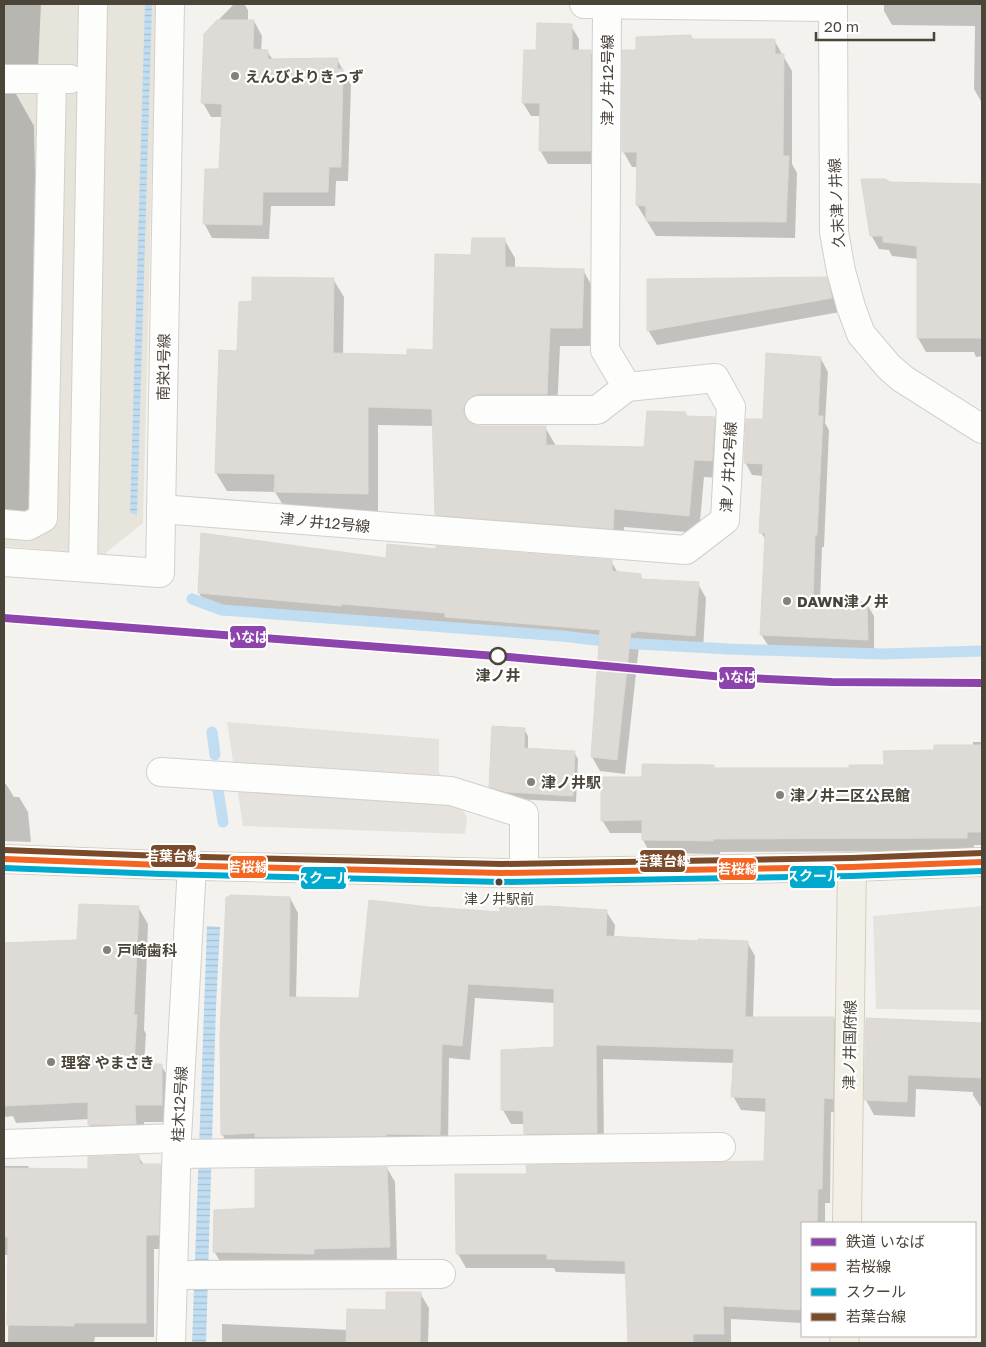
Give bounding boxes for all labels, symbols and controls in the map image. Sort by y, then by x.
scale bar [816,10,934,42]
text: 20 m [824,17,859,35]
street label: 津ノ井12号線 [598,35,616,125]
place label: えんびよりきっず [245,67,364,85]
marker: えんびよりきっず [229,70,241,82]
street label: 久末津ノ井線 [825,158,847,248]
street label: 南栄1号線 [153,333,173,401]
street label: 津ノ井12号線 [717,421,739,513]
street label: 津ノ井12号線 [279,509,371,535]
place label: DAWN津ノ井 [797,592,889,610]
marker: DAWN津ノ井 [781,595,793,607]
line badge: いなば [229,625,267,649]
text: いなば [227,628,269,645]
marker: 津ノ井 [489,647,507,665]
place label: 津ノ井 [475,666,521,684]
line badge: いなば [718,666,756,690]
text: いなば [716,668,758,685]
place label: 津ノ井駅 [541,773,601,791]
marker: 津ノ井駅 [525,776,537,788]
place label: 津ノ井二区公民館 [790,786,910,804]
marker: 津ノ井二区公民館 [774,789,786,801]
line badge: 若葉台線 [150,844,197,868]
text: 若葉台線 [145,847,201,864]
line badge: 若葉台線 [639,849,686,873]
text: 若葉台線 [635,852,691,869]
line badge: 若桜線 [229,855,267,879]
line badge: 若桜線 [718,857,757,881]
text: 若桜線 [227,858,269,875]
text: 若桜線 [717,860,759,877]
line badge: スクール [789,865,836,889]
line badge: スクール [300,866,347,890]
text: スクール [785,867,841,884]
text: スクール [295,869,351,886]
marker: 津ノ井駅前 [494,877,504,887]
place label: 津ノ井駅前 [464,890,534,907]
place label: 戸崎歯科 [117,941,177,959]
marker: 戸崎歯科 [101,944,113,956]
street label: 津ノ井国府線 [839,1000,859,1090]
place label: 理容 やまさき [61,1053,155,1071]
marker: 理容 やまさき [45,1056,57,1068]
street label: 桂木12号線 [168,1066,190,1142]
legend [801,1222,976,1337]
text: 鉄道 いなば [846,1232,925,1250]
text: 若桜線 [846,1257,891,1275]
text: スクール [846,1282,906,1300]
text: 若葉台線 [846,1307,906,1325]

